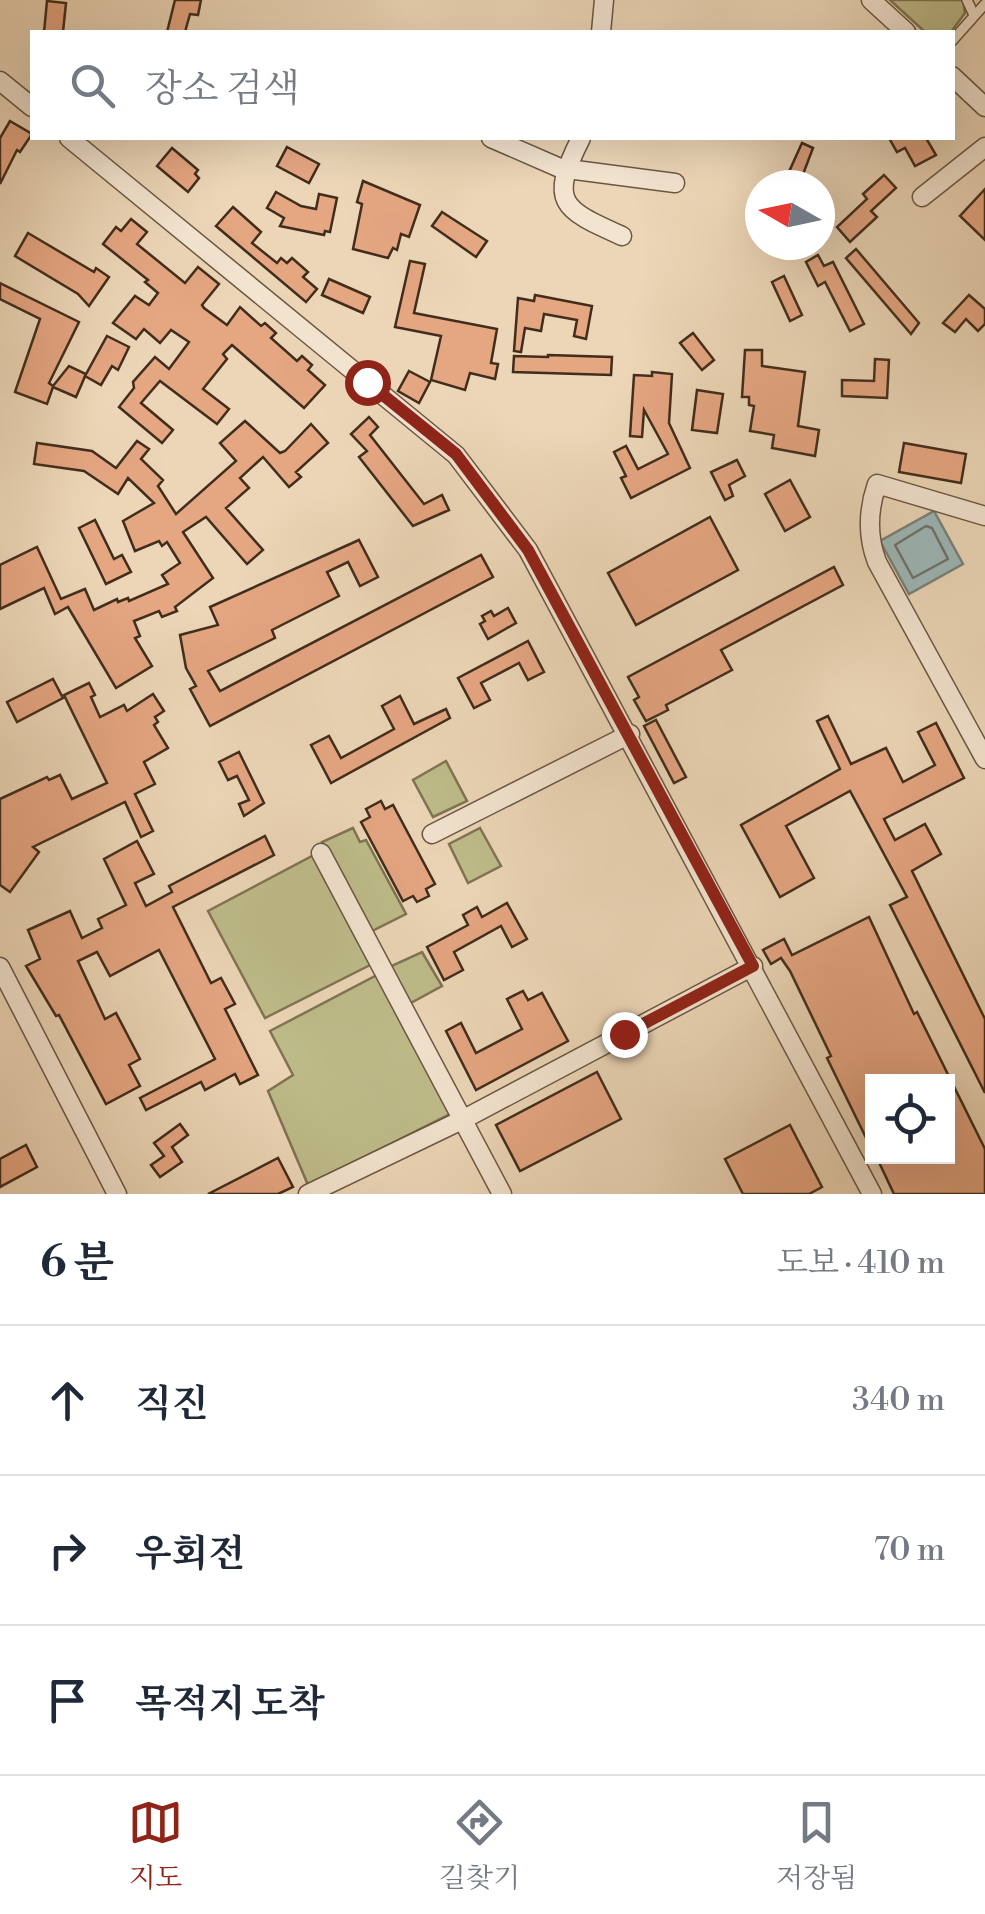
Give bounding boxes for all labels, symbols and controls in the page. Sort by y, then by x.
search box [30,30,955,140]
icon: search [65,58,120,113]
text: 장소 검색 [145,66,300,113]
north arrow [745,170,835,260]
route start [345,360,391,406]
route end [602,1012,648,1058]
map controls [865,1074,955,1164]
button: locate [865,1074,955,1164]
text: 6 분 [40,1237,114,1290]
text: 도보 · 410 m [777,1243,945,1283]
icon: ahead [40,1373,95,1428]
text: 340 m [852,1380,945,1420]
text: 직진 [135,1381,208,1428]
icon: right [40,1523,95,1578]
text: 70 m [874,1530,945,1570]
text: 우회전 [135,1531,245,1578]
icon: arrive [40,1673,95,1728]
text: 목적지 도착 [135,1681,325,1728]
tab: 지도 [128,1795,183,1896]
tab: 길찾기 [439,1795,520,1896]
tab: 저장됨 [776,1795,857,1896]

